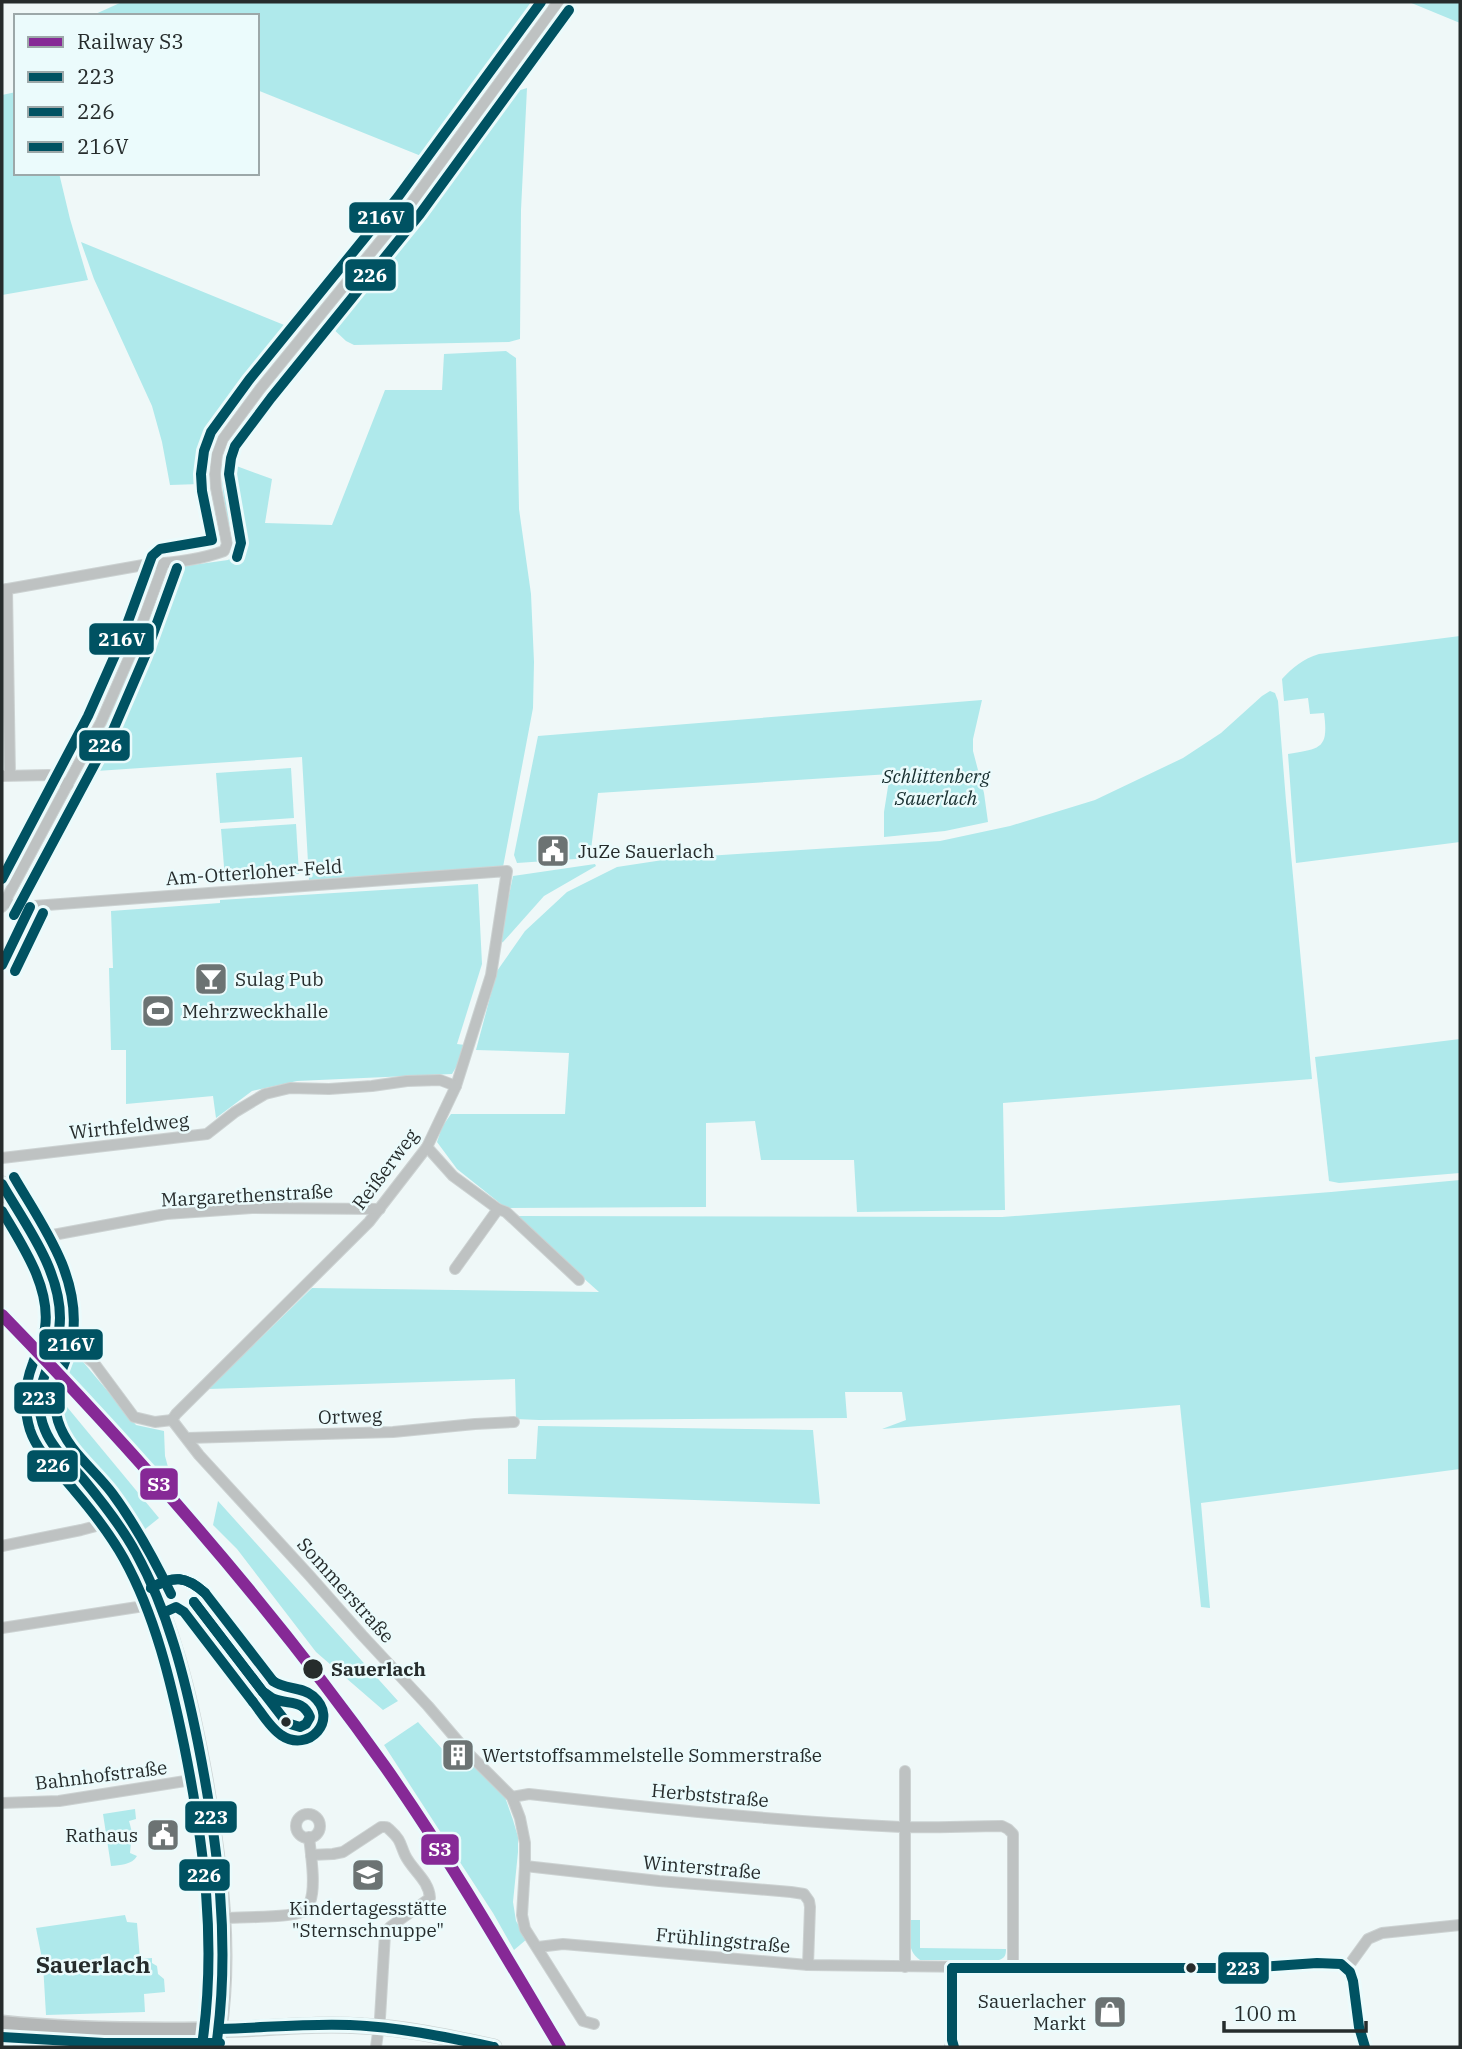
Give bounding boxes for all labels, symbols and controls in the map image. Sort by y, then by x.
legend [14,14,259,175]
text: Railway S3 [77,27,184,55]
text: 223 [77,62,115,90]
text: 226 [77,97,115,125]
text: 216V [77,132,129,160]
line badge: 216V [348,201,415,234]
text: 216V [357,205,405,229]
line badge: 226 [344,258,397,292]
text: 226 [353,263,387,287]
line badge: 216V [88,622,155,656]
text: 216V [98,627,146,651]
line badge: 226 [78,729,131,762]
text: 226 [88,733,122,757]
park label: Schlittenberg Sauerlach [881,764,991,810]
public building icon: JuZe Sauerlach [534,832,572,870]
place label: JuZe Sauerlach [578,839,715,863]
street label: Am-Otterloher-Feld [165,854,343,890]
bar icon: Sulag Pub [192,960,230,998]
place label: Sulag Pub [235,967,324,991]
sports icon: Mehrzweckhalle [139,992,177,1030]
place label: Mehrzweckhalle [182,999,328,1023]
street label: Wirthfeldweg [68,1108,191,1144]
street label: Reißerweg [347,1123,424,1214]
street label: Margarethenstraße [160,1179,334,1211]
line badge: 216V [38,1328,104,1361]
text: 216V [47,1332,95,1356]
line badge: 223 [13,1381,66,1415]
text: 223 [22,1386,56,1410]
street label: Ortweg [318,1403,383,1429]
line badge: 226 [26,1449,79,1483]
text: 226 [36,1453,70,1477]
line badge: S3 [139,1467,179,1501]
text: S3 [147,1472,171,1496]
street label: Sommerstraße [292,1532,400,1648]
marker: Sauerlach [301,1657,325,1681]
place label: Sauerlach [331,1657,426,1681]
unlabelled marker [279,1715,293,1729]
building icon: Wertstoffsammelstelle Sommerstraße [439,1736,477,1774]
place label: Wertstoffsammelstelle Sommerstraße [482,1743,822,1767]
street label: Bahnhofstraße [34,1755,168,1795]
street label: Herbststraße [650,1778,770,1812]
line badge: 223 [184,1800,238,1834]
text: 223 [194,1805,228,1829]
public building icon: Rathaus [144,1816,182,1854]
place label: Rathaus [65,1823,138,1847]
line badge: S3 [420,1833,460,1866]
text: S3 [428,1837,452,1861]
street label: Winterstraße [642,1850,762,1884]
school or university icon: Kindertagesstätte "Sternschnuppe" [349,1856,387,1894]
line badge: 226 [178,1858,231,1892]
text: 226 [187,1863,221,1887]
place label: Kindertagesstätte "Sternschnuppe" [289,1896,447,1942]
street label: Frühlingstraße [655,1922,791,1958]
district label: Sauerlach [36,1949,150,1979]
line badge: 223 [1217,1951,1270,1985]
text: 223 [1226,1956,1260,1980]
unlabelled marker [1184,1961,1198,1975]
place label: Sauerlacher Markt [978,1989,1087,2035]
scale bar [1224,1990,1366,2034]
shop icon: Sauerlacher Markt [1091,1993,1129,2031]
text: 100 m [1234,1999,1297,2027]

